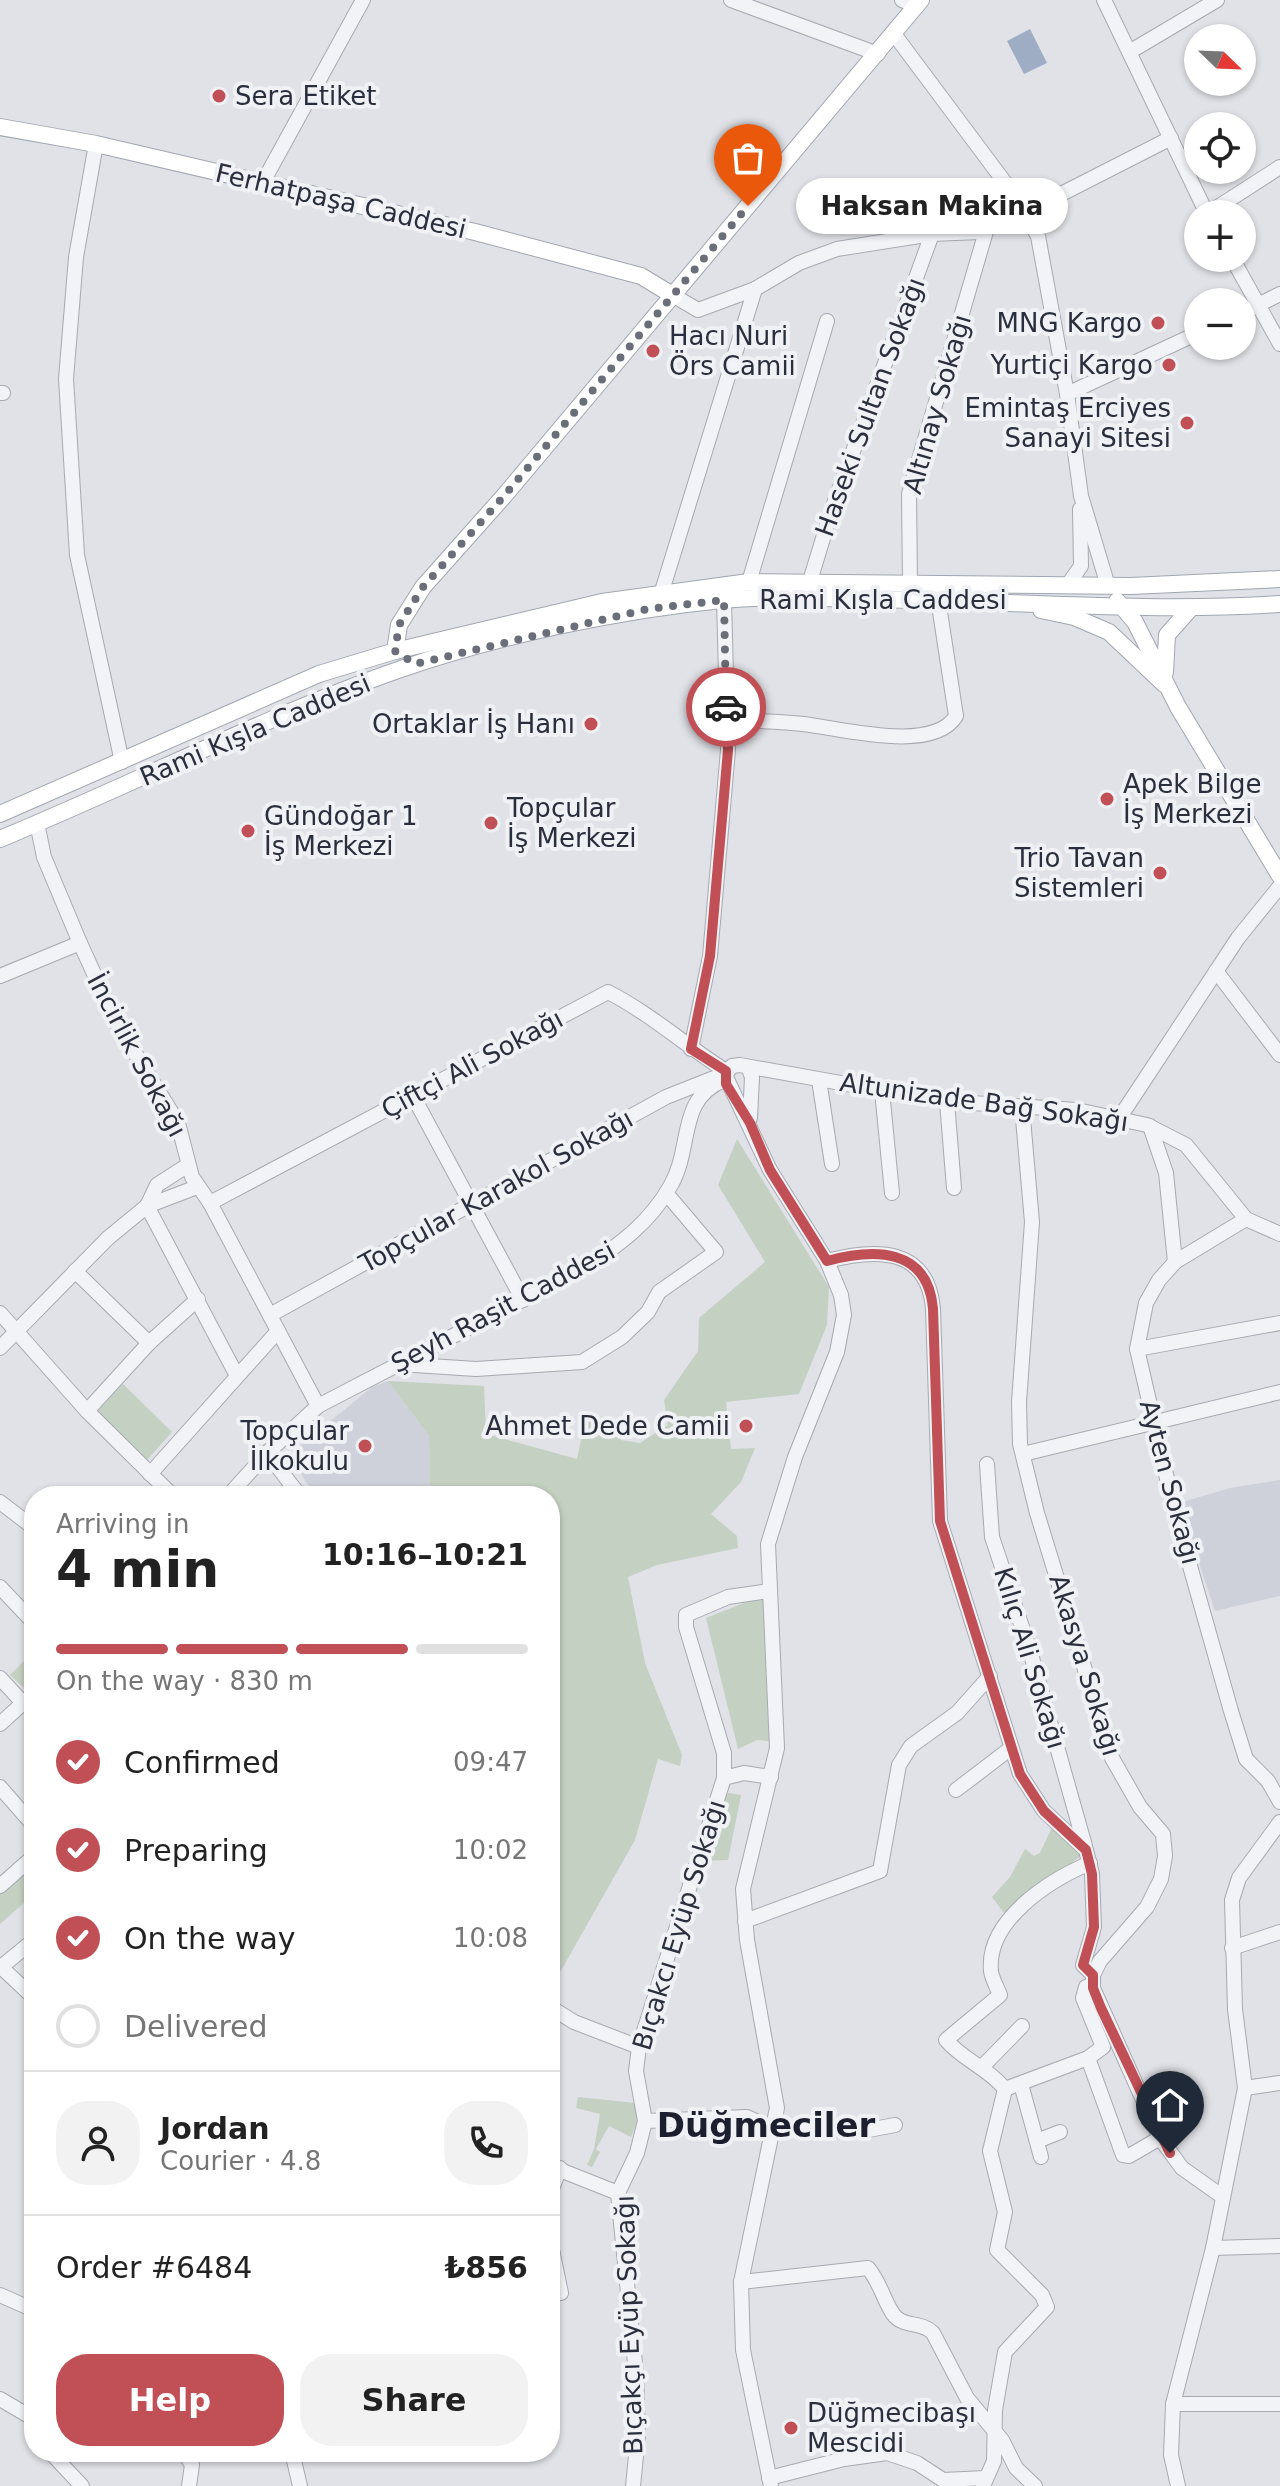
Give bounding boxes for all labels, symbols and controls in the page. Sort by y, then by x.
north arrow [1184,24,1256,96]
map controls [1184,24,1256,360]
place label: Sera Etiket [235,81,377,111]
marker: Sera Etiket [210,87,228,105]
button: locate [1184,112,1256,184]
pin [714,124,782,206]
icon: bag [726,136,770,180]
street label: Ferhatpaşa Caddesi [213,158,469,244]
callout: Haksan Makina [796,178,1068,234]
text: Haksan Makina [821,191,1043,221]
button: + [1184,200,1256,272]
street label: Haseki Sultan Sokağı [809,273,931,541]
button: − [1184,288,1256,360]
place label: MNG Kargo [997,308,1142,338]
street label: Altınay Sokağı [897,311,977,497]
marker: MNG Kargo [1149,314,1167,332]
place label: Hacı Nuri Örs Camii [669,321,796,381]
marker: Hacı Nuri Örs Camii [644,342,662,360]
place label: Yurtiçi Kargo [990,350,1153,380]
marker: Yurtiçi Kargo [1160,356,1178,374]
place label: Emintaş Erciyes Sanayi Sitesi [965,393,1171,453]
marker: Emintaş Erciyes Sanayi Sitesi [1178,414,1196,432]
street label: Rami Kışla Caddesi [759,585,1007,615]
courier [686,667,766,747]
street label: Rami Kışla Caddesi [135,668,375,792]
icon: car [704,685,748,729]
place label: Ortaklar İş Hanı [372,708,575,739]
marker: Ortaklar İş Hanı [582,715,600,733]
place label: Apek Bilge İş Merkezi [1123,769,1261,829]
marker: Apek Bilge İş Merkezi [1098,790,1116,808]
place label: Topçular İş Merkezi [506,793,637,853]
place label: Gündoğar 1 İş Merkezi [264,801,417,861]
marker: Topçular İş Merkezi [482,814,500,832]
marker: Gündoğar 1 İş Merkezi [239,822,257,840]
place label: Trio Tavan Sistemleri [1014,843,1144,903]
marker: Trio Tavan Sistemleri [1151,864,1169,882]
street label: İncirlik Sokağı [81,968,194,1142]
street label: Çiftçi Ali Sokağı [376,1004,568,1124]
street label: Altunizade Bağ Sokağı [838,1067,1130,1137]
street label: Topçular Karakol Sokağı [353,1103,638,1279]
street label: Şeyh Raşit Caddesi [386,1235,620,1379]
street label: Ayten Sokağı [1134,1396,1206,1568]
place label: Ahmet Dede Camii [485,1411,730,1441]
place label: Topçular İlkokulu [240,1416,349,1476]
marker: Ahmet Dede Camii [737,1417,755,1435]
marker: Topçular İlkokulu [356,1437,374,1455]
text: Arriving in [56,1509,190,1539]
text: 10:16–10:21 [322,1537,528,1572]
text: 4 min [56,1539,219,1599]
street label: Kılıç Ali Sokağı [988,1564,1072,1752]
street label: Akasya Sokağı [1043,1571,1127,1759]
text: On the way · 830 m [56,1666,313,1696]
icon: check [56,1740,100,1784]
text: Confirmed [124,1745,280,1780]
text: 09:47 [453,1747,528,1777]
street label: Bıçakcı Eyüp Sokağı [627,1796,731,2054]
icon: check [56,1828,100,1872]
text: Preparing [124,1833,268,1868]
text: 10:02 [453,1835,528,1865]
icon: check [56,1916,100,1960]
text: On the way [124,1921,296,1956]
text: 10:08 [453,1923,528,1953]
text: Delivered [124,2009,268,2044]
pin [1136,2071,1204,2153]
icon: home [1148,2083,1192,2127]
button: person [56,2101,140,2185]
button: phone [444,2101,528,2185]
district label: Düğmeciler [657,2105,876,2145]
text: Jordan [160,2111,270,2146]
text: Courier · 4.8 [160,2146,321,2176]
street label: Bıçakçı Eyüp Sokağı [609,2195,649,2455]
text: Order #6484 [56,2250,252,2285]
text: ₺856 [445,2250,528,2285]
button: Help [56,2354,284,2446]
button: Share [300,2354,528,2446]
place label: Düğmecibaşı Mescidi [807,2398,976,2458]
marker: Düğmecibaşı Mescidi [782,2419,800,2437]

